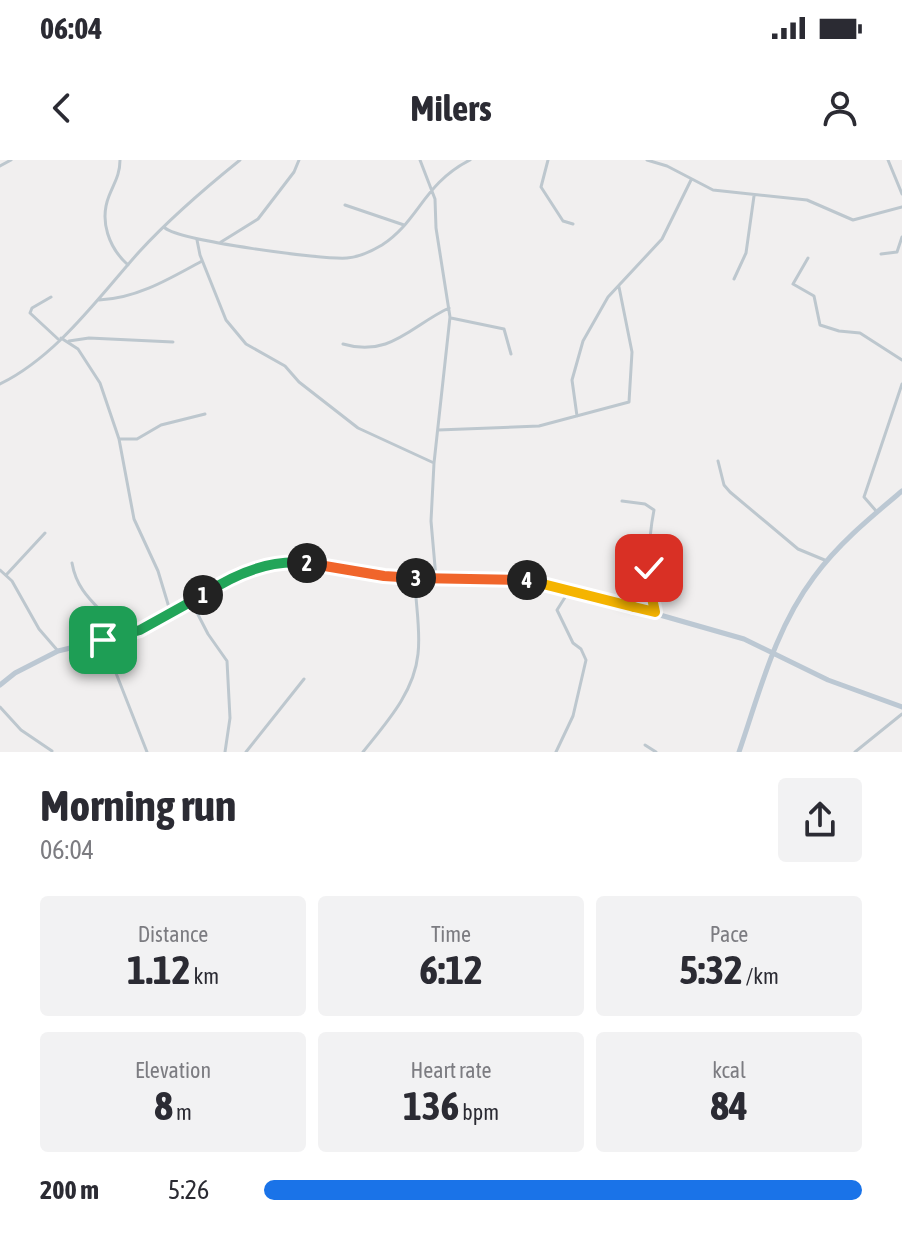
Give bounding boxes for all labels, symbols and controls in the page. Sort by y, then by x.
text: 06:04 [40,11,102,45]
icon: back [40,86,84,130]
icon: person [818,86,862,130]
text: Milers [410,87,492,129]
pin [615,534,683,602]
pin: 2 [287,543,327,583]
icon: check [627,546,671,590]
text: 2 [302,550,312,576]
pin: 3 [396,558,436,598]
pin: 4 [507,560,547,600]
text: 3 [411,565,421,591]
text: 4 [522,567,532,593]
pin: 1 [183,575,223,615]
text: 1 [198,582,208,608]
pin [69,606,137,674]
icon: arrive [81,618,125,662]
button: share [778,778,862,862]
text: Morning run [40,780,236,830]
text: 06:04 [40,835,94,865]
text: Distance [138,921,208,947]
text: Time [431,921,471,947]
text: Pace [710,921,748,947]
text: 1.12 [127,947,190,992]
text: 6:12 [419,947,483,992]
text: 5:32 [679,947,743,992]
text: km [190,963,219,989]
text: /km [743,963,779,989]
text: Elevation [135,1057,211,1083]
text: Heart rate [410,1057,492,1083]
text: kcal [712,1057,746,1083]
text: 8 [154,1083,173,1128]
text: 136 [403,1083,459,1128]
text: 84 [710,1083,748,1128]
text: m [173,1099,192,1125]
text: bpm [459,1099,499,1125]
text: 200 m [40,1175,99,1205]
text: 5:26 [168,1175,209,1205]

